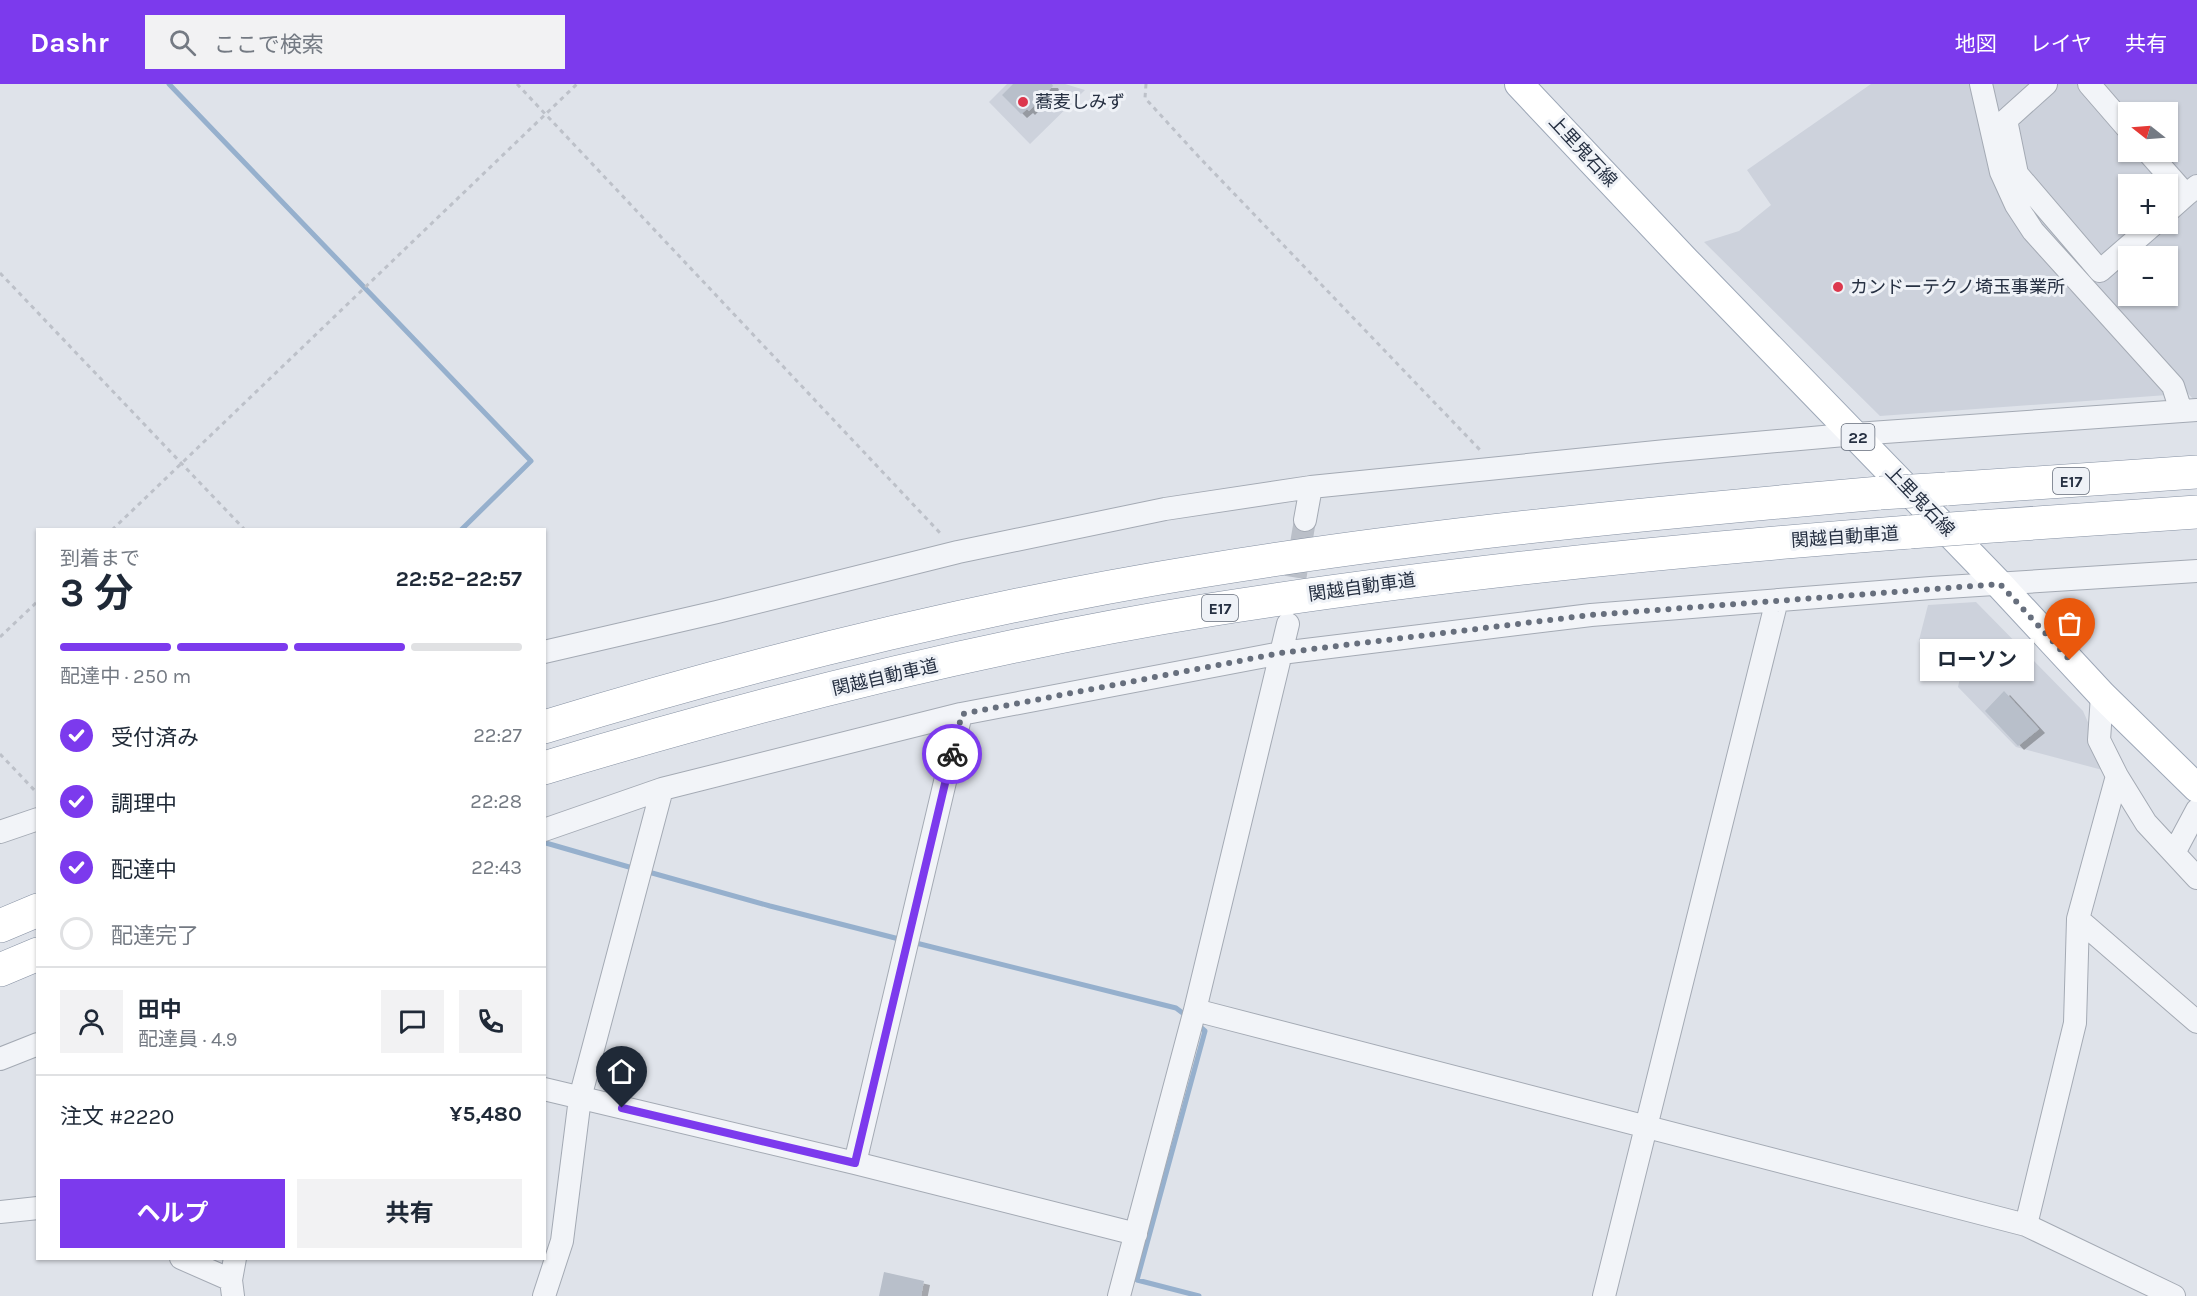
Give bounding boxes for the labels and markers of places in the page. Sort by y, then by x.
place label: 蕎麦しみず [1035,91,1125,113]
marker: 蕎麦しみず [1016,95,1030,109]
place label: カンドーテクノ埼玉事業所 [1850,276,2065,298]
marker: カンドーテクノ埼玉事業所 [1831,280,1845,294]
pin [2044,598,2095,660]
callout: ローソン [1920,639,2034,681]
pin [596,1046,647,1108]

